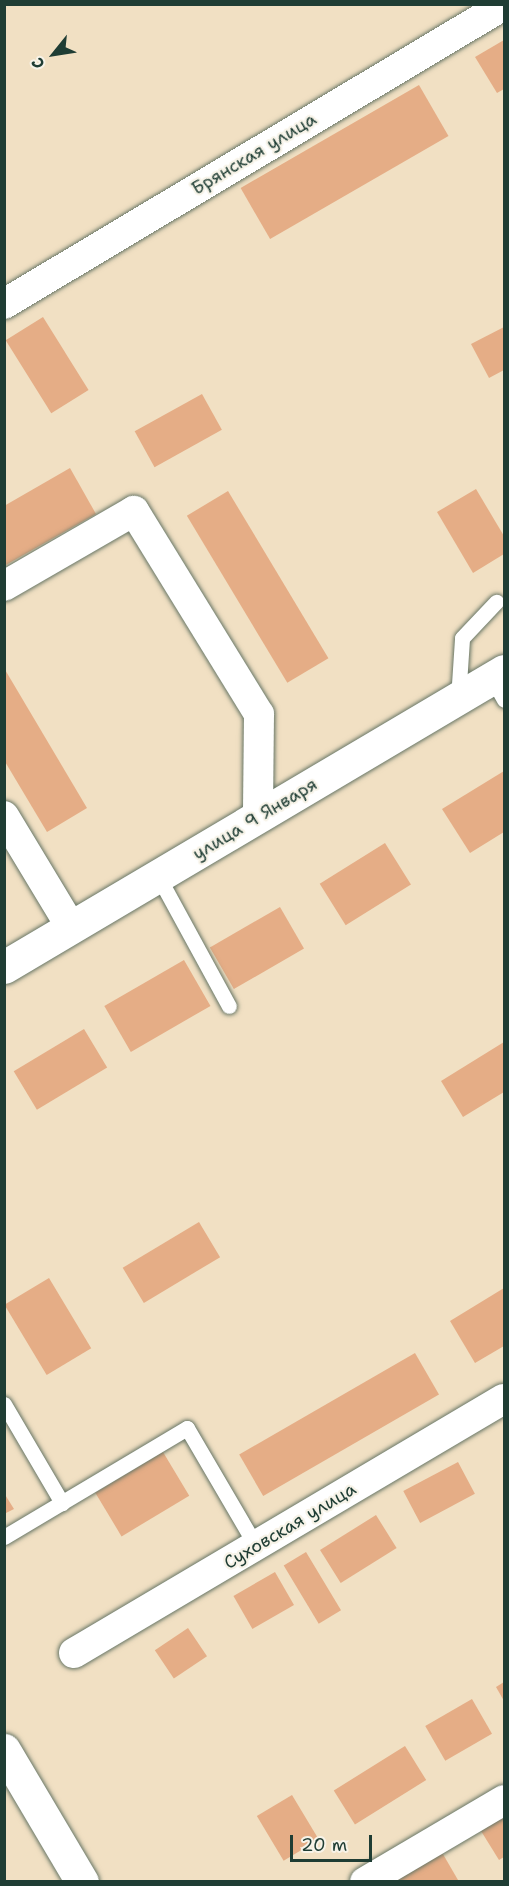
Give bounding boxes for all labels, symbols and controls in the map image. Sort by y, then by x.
north arrow [24,24,84,84]
text: С [26,54,50,73]
street label: Брянская улица [188,108,320,200]
street label: улица 9 Января [189,773,321,865]
street label: Суховская улица [220,1478,360,1574]
scale bar [293,1823,376,1861]
text: 20 m [301,1833,347,1857]

